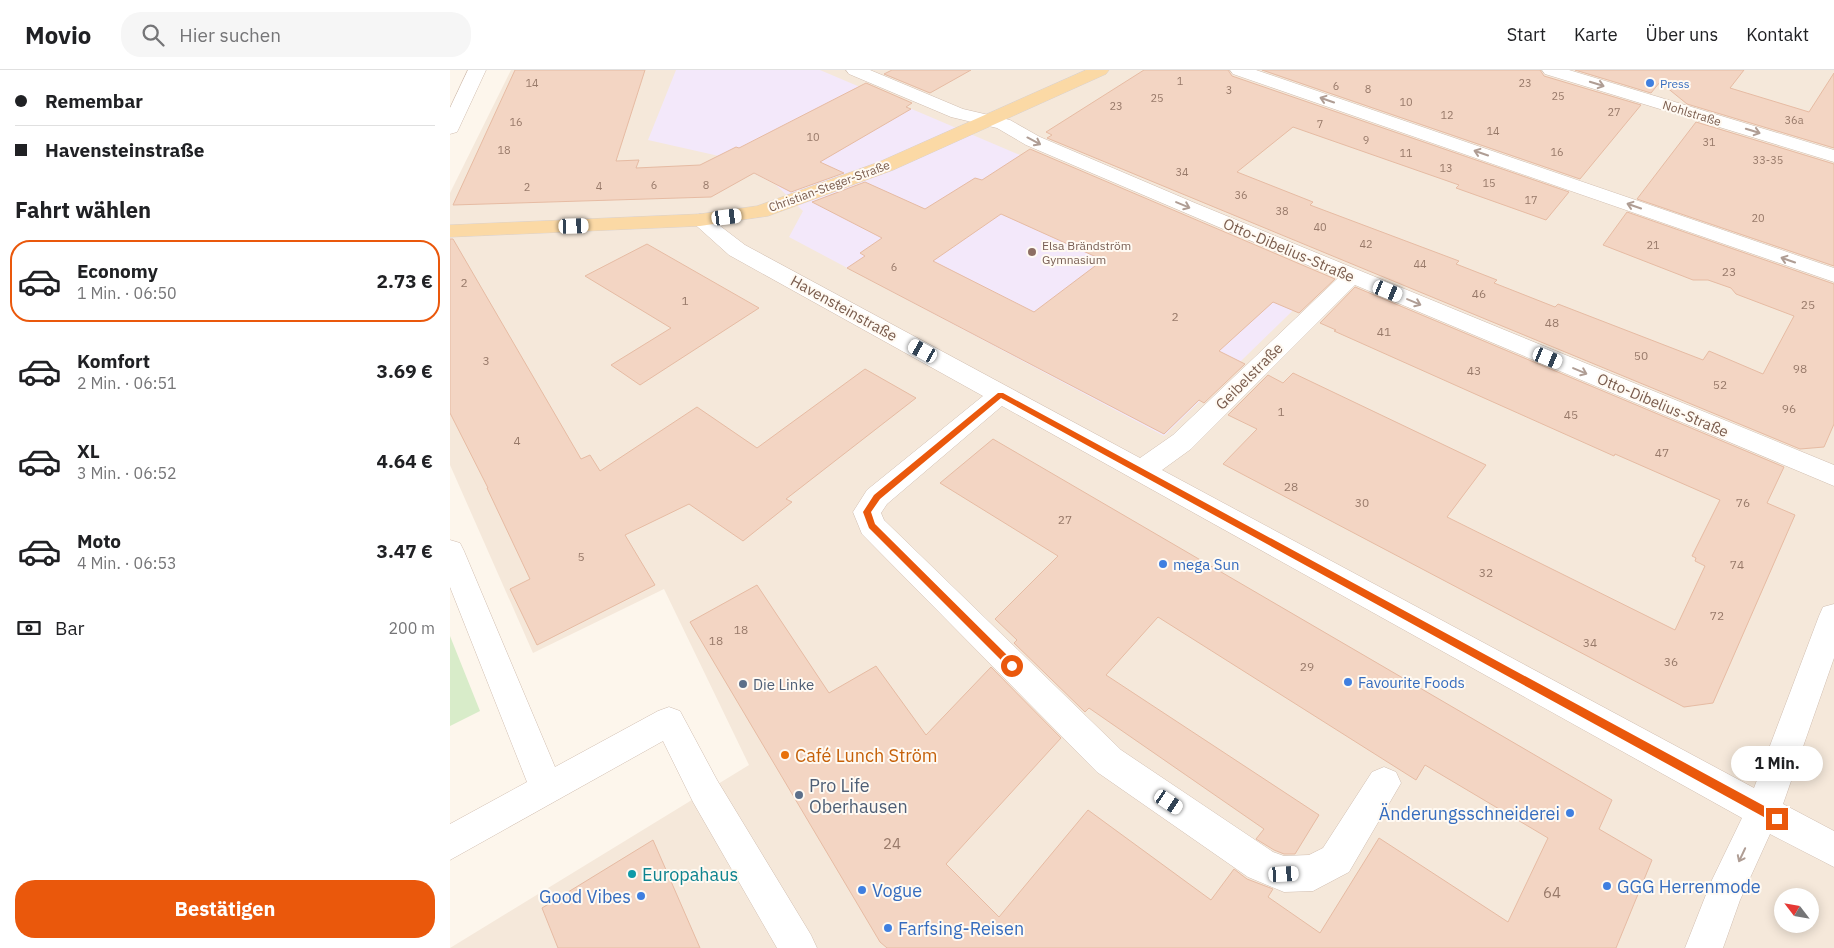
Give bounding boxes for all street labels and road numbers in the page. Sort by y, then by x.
street label: Nohlstraße [1661,97,1723,129]
street label: Christian-Steger-Straße [766,157,892,215]
street label: Otto-Dibelius-Straße [1221,214,1357,286]
street label: Havensteinstraße [787,271,901,345]
street label: Geibelstraße [1211,338,1287,414]
street label: Otto-Dibelius-Straße [1595,369,1731,441]

